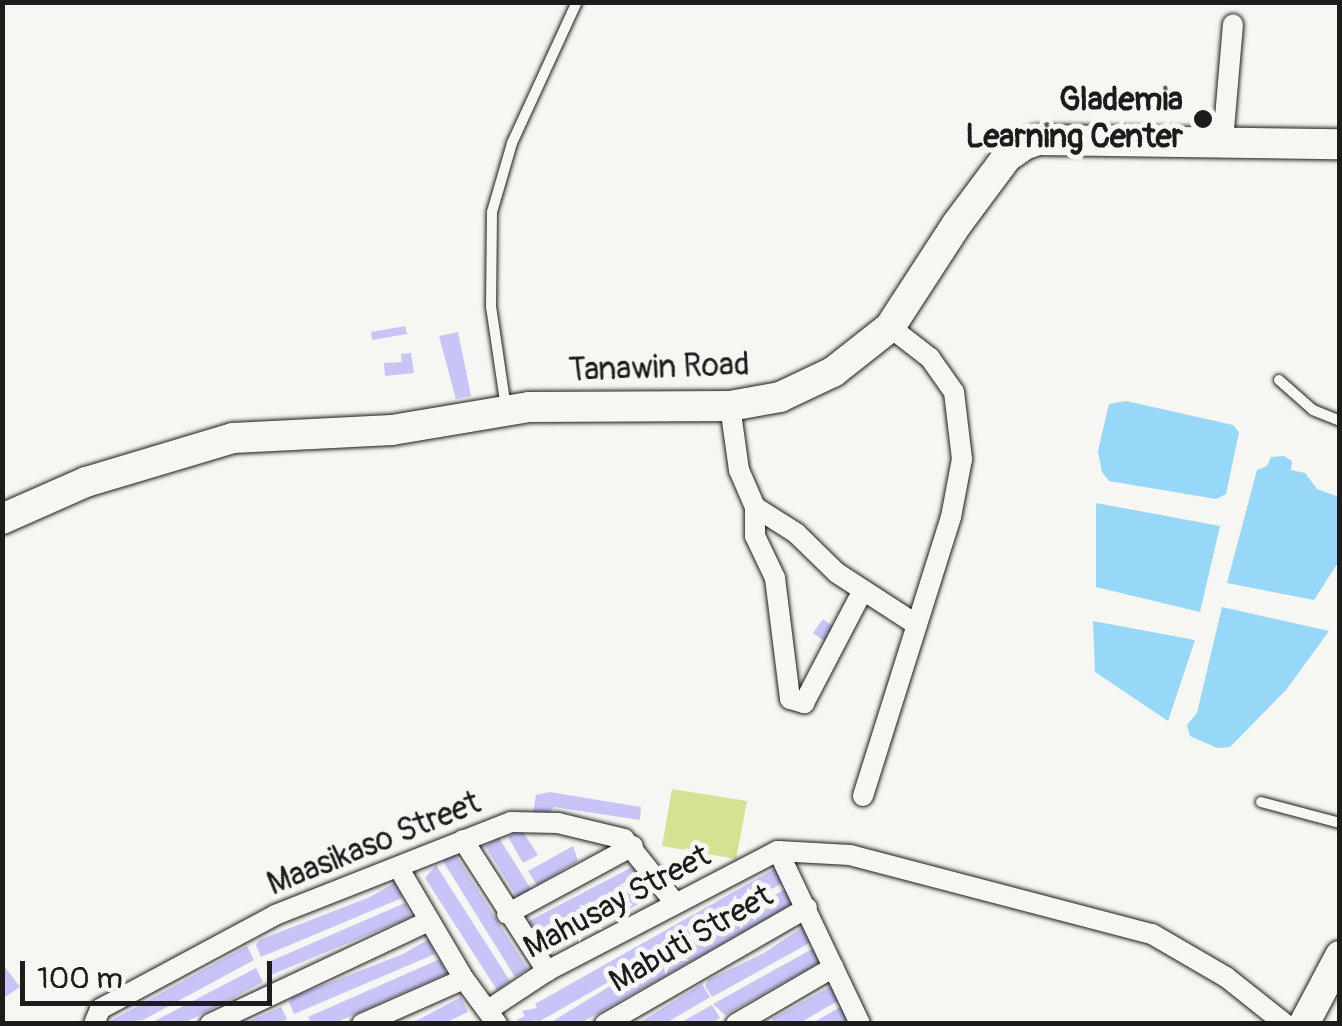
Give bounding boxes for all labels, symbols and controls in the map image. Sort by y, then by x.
place label: Glademia Learning Center [965,82,1183,157]
marker: Glademia Learning Center [1192,108,1214,130]
street label: Tanawin Road [568,346,750,390]
street label: Maasikaso Street [262,784,486,904]
street label: Mahusay Street [517,837,717,967]
street label: Mabuti Street [603,877,779,1001]
scale bar [25,941,278,1003]
text: 100 m [37,960,123,997]

